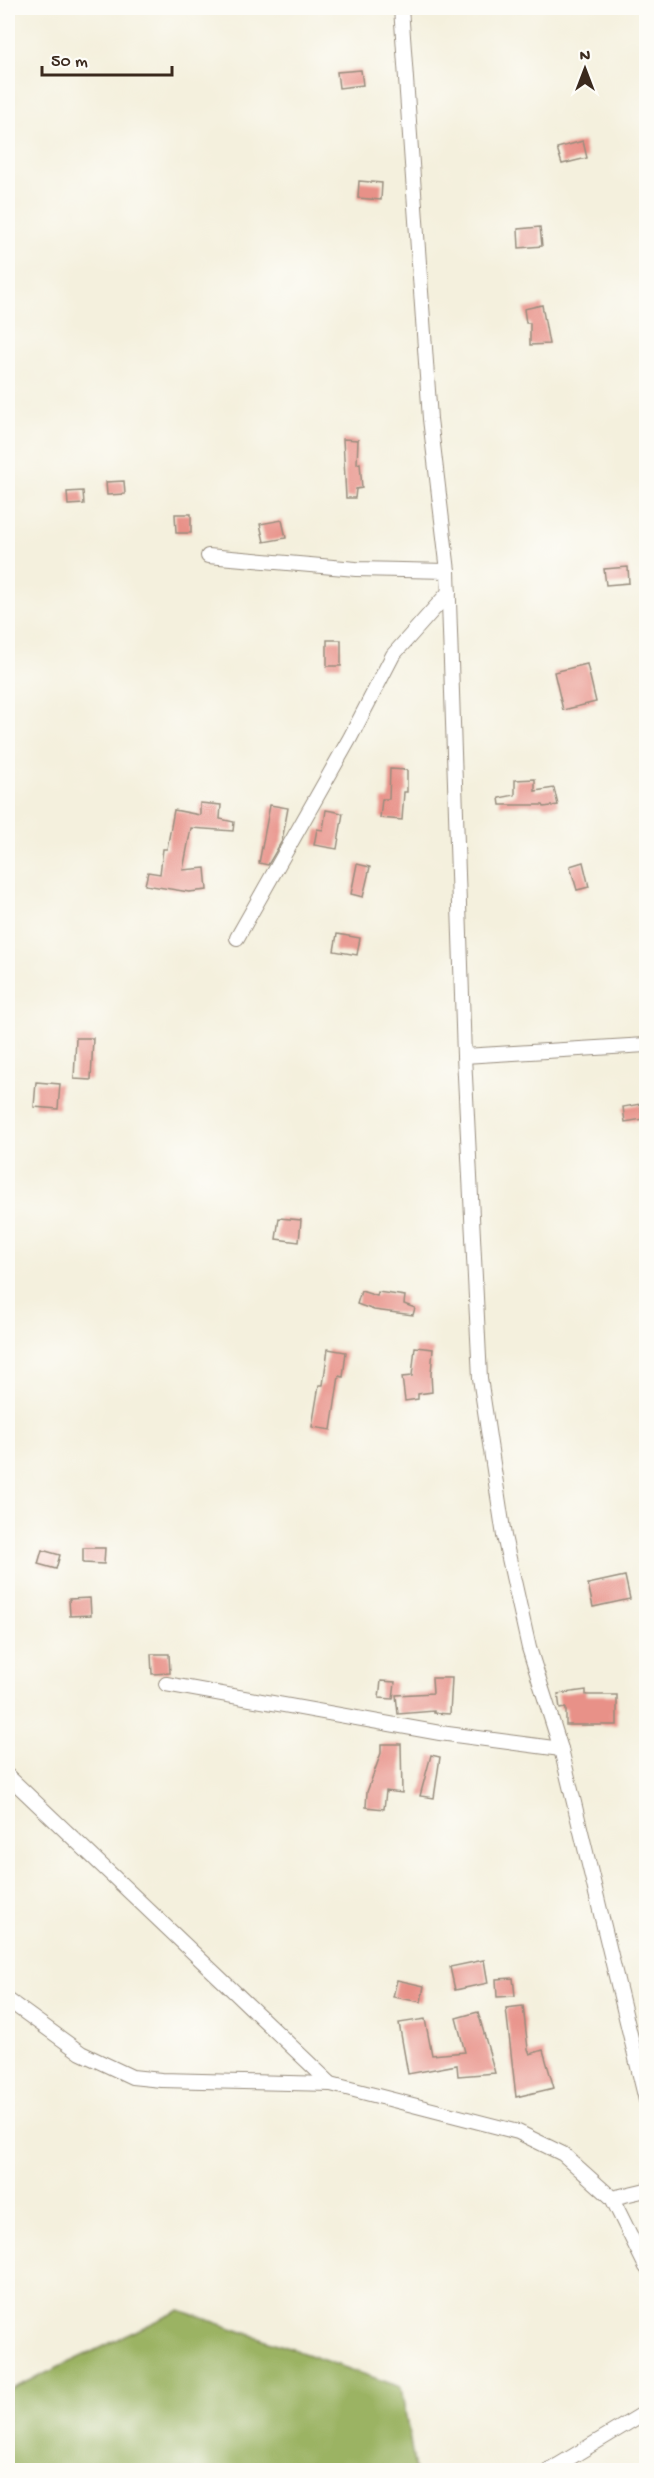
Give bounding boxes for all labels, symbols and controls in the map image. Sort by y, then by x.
scale bar [42,39,172,77]
north arrow [555,39,615,99]
text: N [580,48,591,67]
text: 50 m [51,52,88,73]

